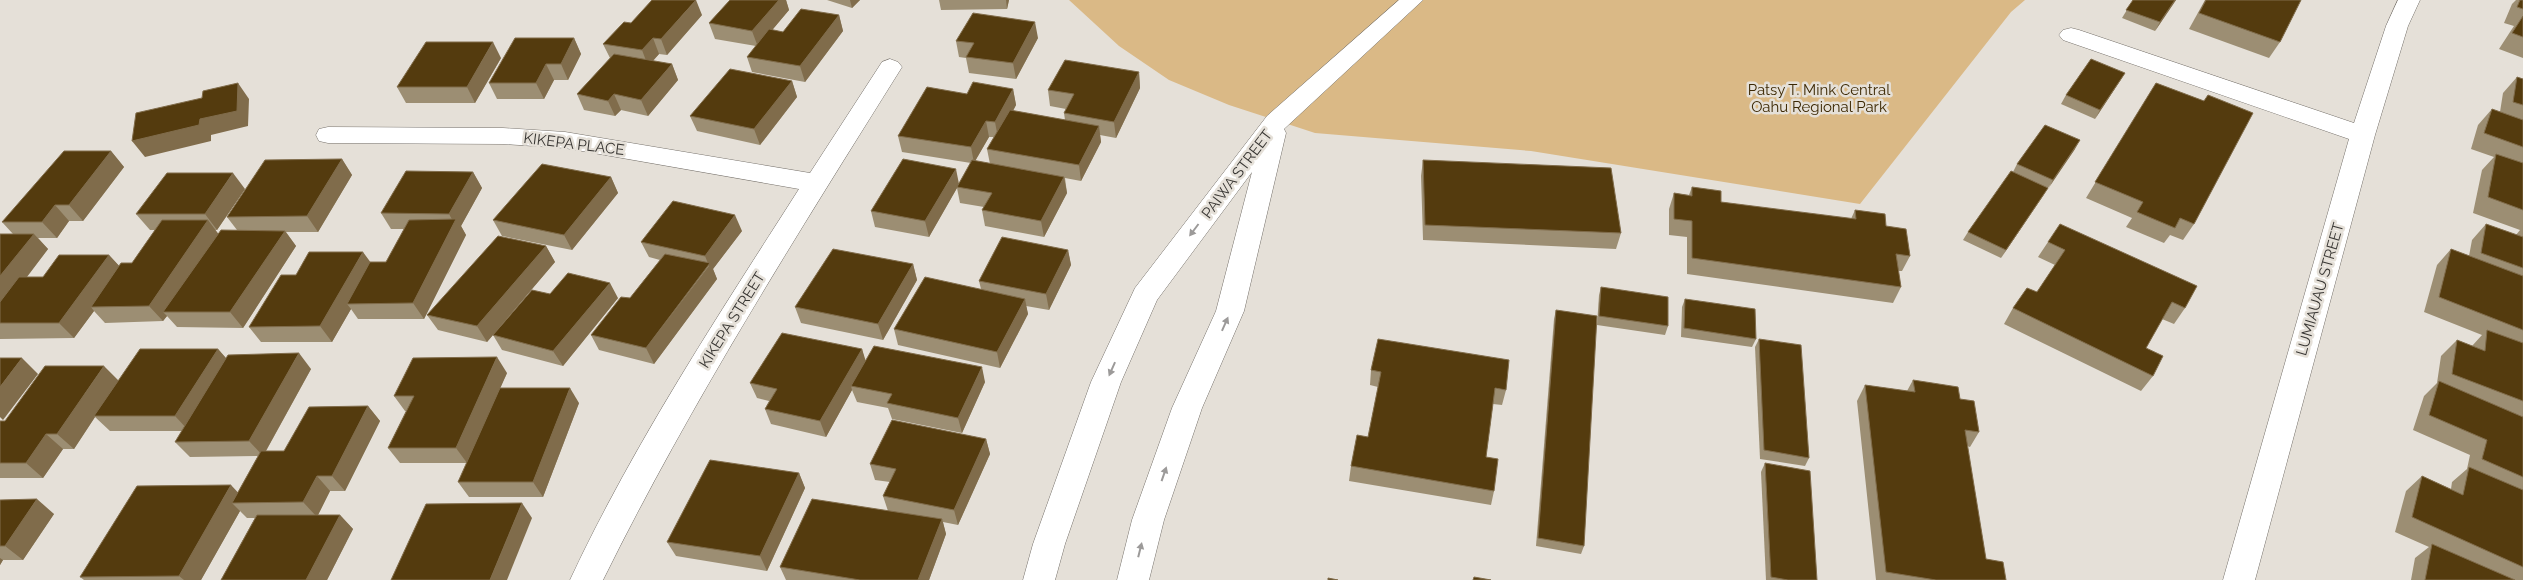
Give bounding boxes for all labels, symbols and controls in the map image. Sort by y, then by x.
park label: Patsy T. Mink Central Oahu Regional Park [1748,81,1891,116]
street label: PAIWA STREET [1198,126,1276,222]
street label: KIKEPA PLACE [523,129,625,159]
street label: LUMIAUAU STREET [2292,220,2348,358]
one-way arrow [1189,223,1199,237]
street label: KIKEPA STREET [695,269,769,371]
one-way arrow [1221,317,1229,331]
one-way arrow [1108,362,1116,376]
one-way arrow [1161,467,1168,482]
one-way arrow [1136,543,1144,558]

